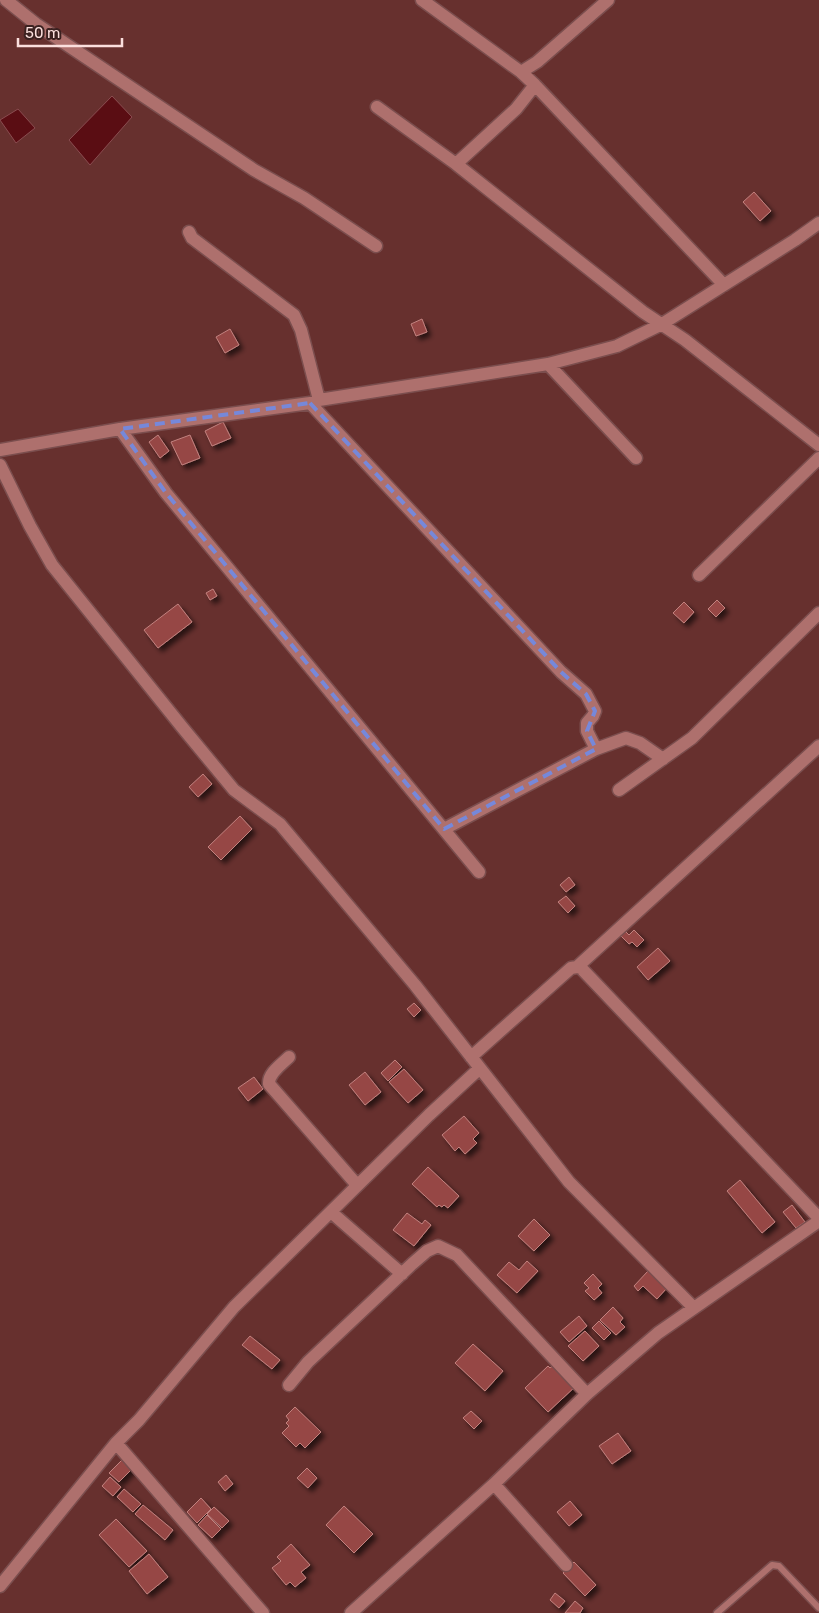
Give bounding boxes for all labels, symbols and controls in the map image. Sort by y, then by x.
scale bar [18,15,121,47]
text: 50 m [25,24,60,42]

